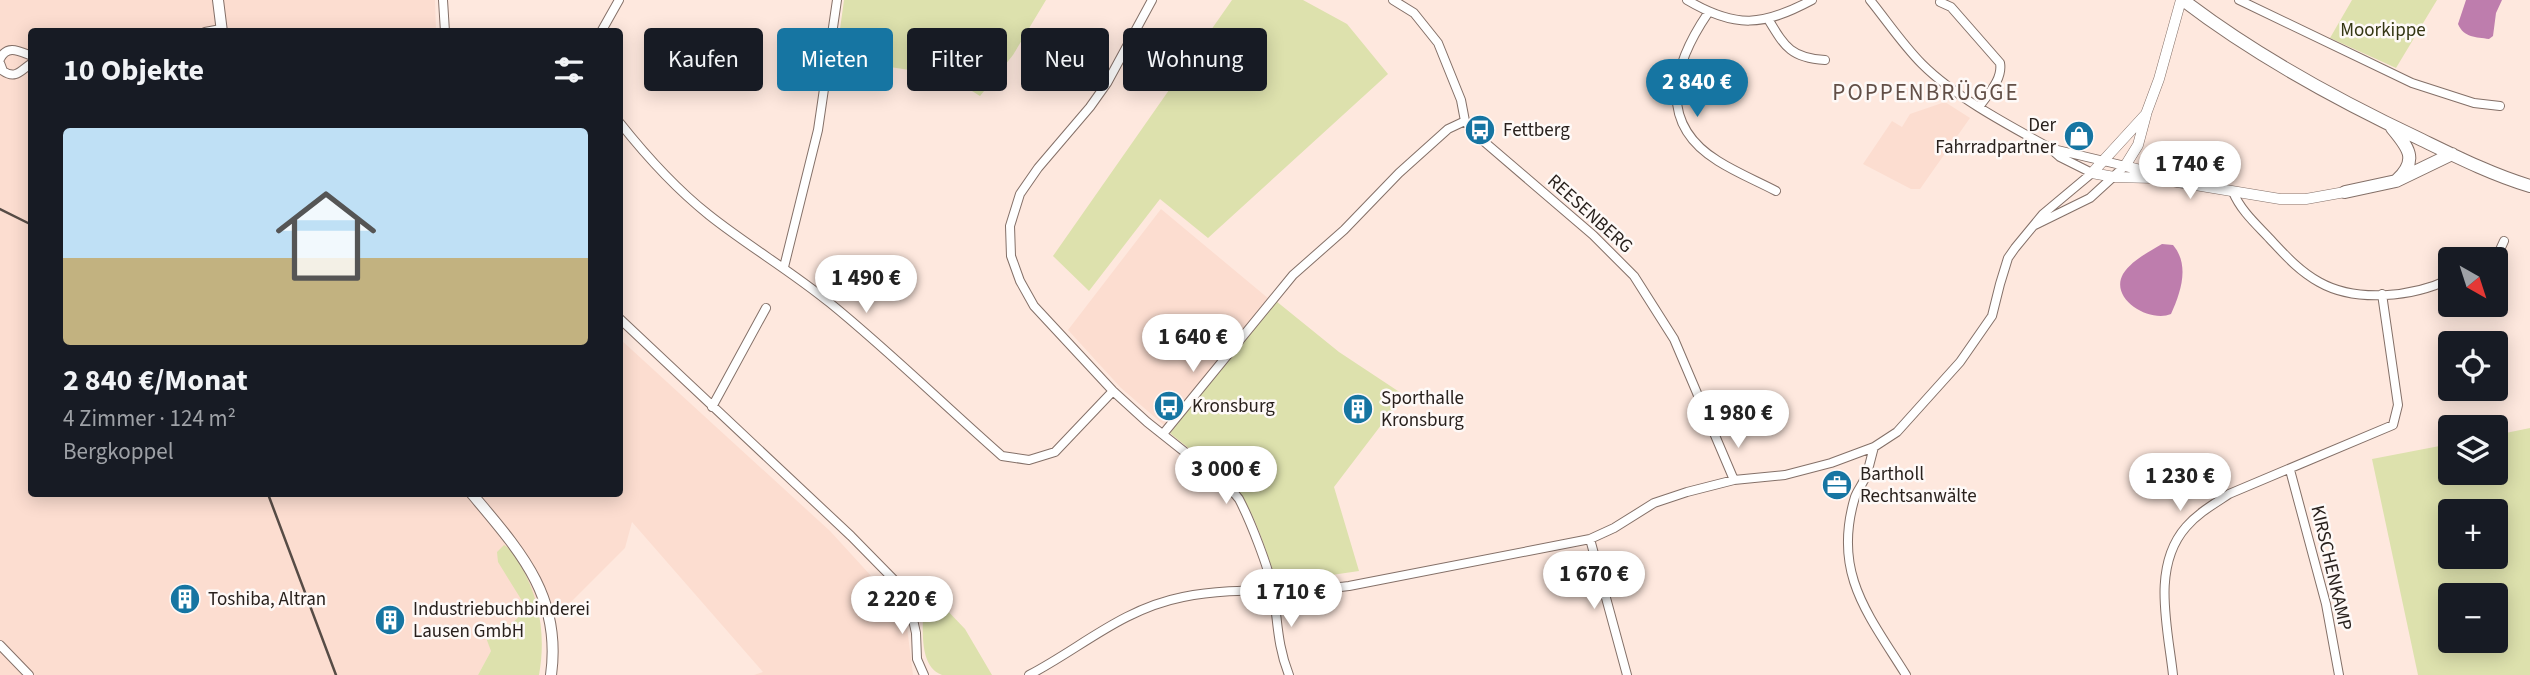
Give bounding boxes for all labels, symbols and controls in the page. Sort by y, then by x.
park label: Moorkippe [2340,17,2426,44]
chip: Kaufen [644,28,763,91]
chip: Mieten [777,28,893,91]
chip: Filter [907,28,1007,91]
chip: Neu [1021,28,1109,91]
chip: Wohnung [1123,28,1267,91]
text: 10 Objekte [63,49,204,92]
icon: filters [550,51,588,89]
pin: 2 840 € [1632,60,1762,119]
text: 2 840 € [1662,65,1732,98]
district label: POPPENBRÜGGE [1832,76,2020,109]
place label: Der Fahrradpartner [1935,112,2056,161]
bus stop icon: Fettberg [1463,113,1497,147]
place label: Fettberg [1503,117,1570,144]
shop icon: Der Fahrradpartner [2062,119,2096,153]
pin: 1 740 € [2125,142,2255,201]
text: 1 740 € [2155,147,2225,180]
street label: REESENBERG [1541,168,1639,260]
icon: home [263,173,389,299]
north arrow [2438,247,2508,317]
map controls [2438,247,2508,653]
pin: 1 490 € [801,256,931,315]
text: 1 490 € [831,261,901,294]
pin: 1 640 € [1128,314,1258,374]
text: 1 640 € [1158,320,1228,353]
button: locate [2438,331,2508,401]
text: 2 840 €/Monat [63,359,248,402]
place label: Sporthalle Kronsburg [1381,385,1464,434]
bus stop icon: Kronsburg [1152,389,1186,423]
pin: 1 980 € [1673,391,1803,450]
building icon: Sporthalle Kronsburg [1341,392,1375,426]
place label: Kronsburg [1192,393,1275,420]
text: 1 980 € [1703,396,1773,429]
text: 4 Zimmer · 124 m² [63,402,236,435]
button: layers [2438,415,2508,485]
text: Bergkoppel [63,435,174,468]
pin: 3 000 € [1161,447,1291,506]
text: 3 000 € [1191,452,1261,485]
pin: 1 230 € [2115,454,2245,513]
text: 1 230 € [2145,459,2215,492]
place label: Bartholl Rechtsanwälte [1860,461,1977,510]
office icon: Bartholl Rechtsanwälte [1820,468,1854,502]
button: + [2438,499,2508,569]
street label: KIRSCHENKAMP [2303,503,2359,633]
pin: 1 670 € [1529,552,1659,611]
text: 1 670 € [1559,557,1629,590]
pin: 1 710 € [1226,570,1356,629]
text: 1 710 € [1256,575,1326,608]
pin: 2 220 € [837,576,967,636]
building icon: Toshiba, Altran [168,582,202,616]
text: 2 220 € [867,582,937,615]
button: − [2438,583,2508,653]
place label: Toshiba, Altran [208,586,326,613]
place label: Industriebuchbinderei Lausen GmbH [413,596,590,645]
building icon: Industriebuchbinderei Lausen GmbH [373,603,407,637]

